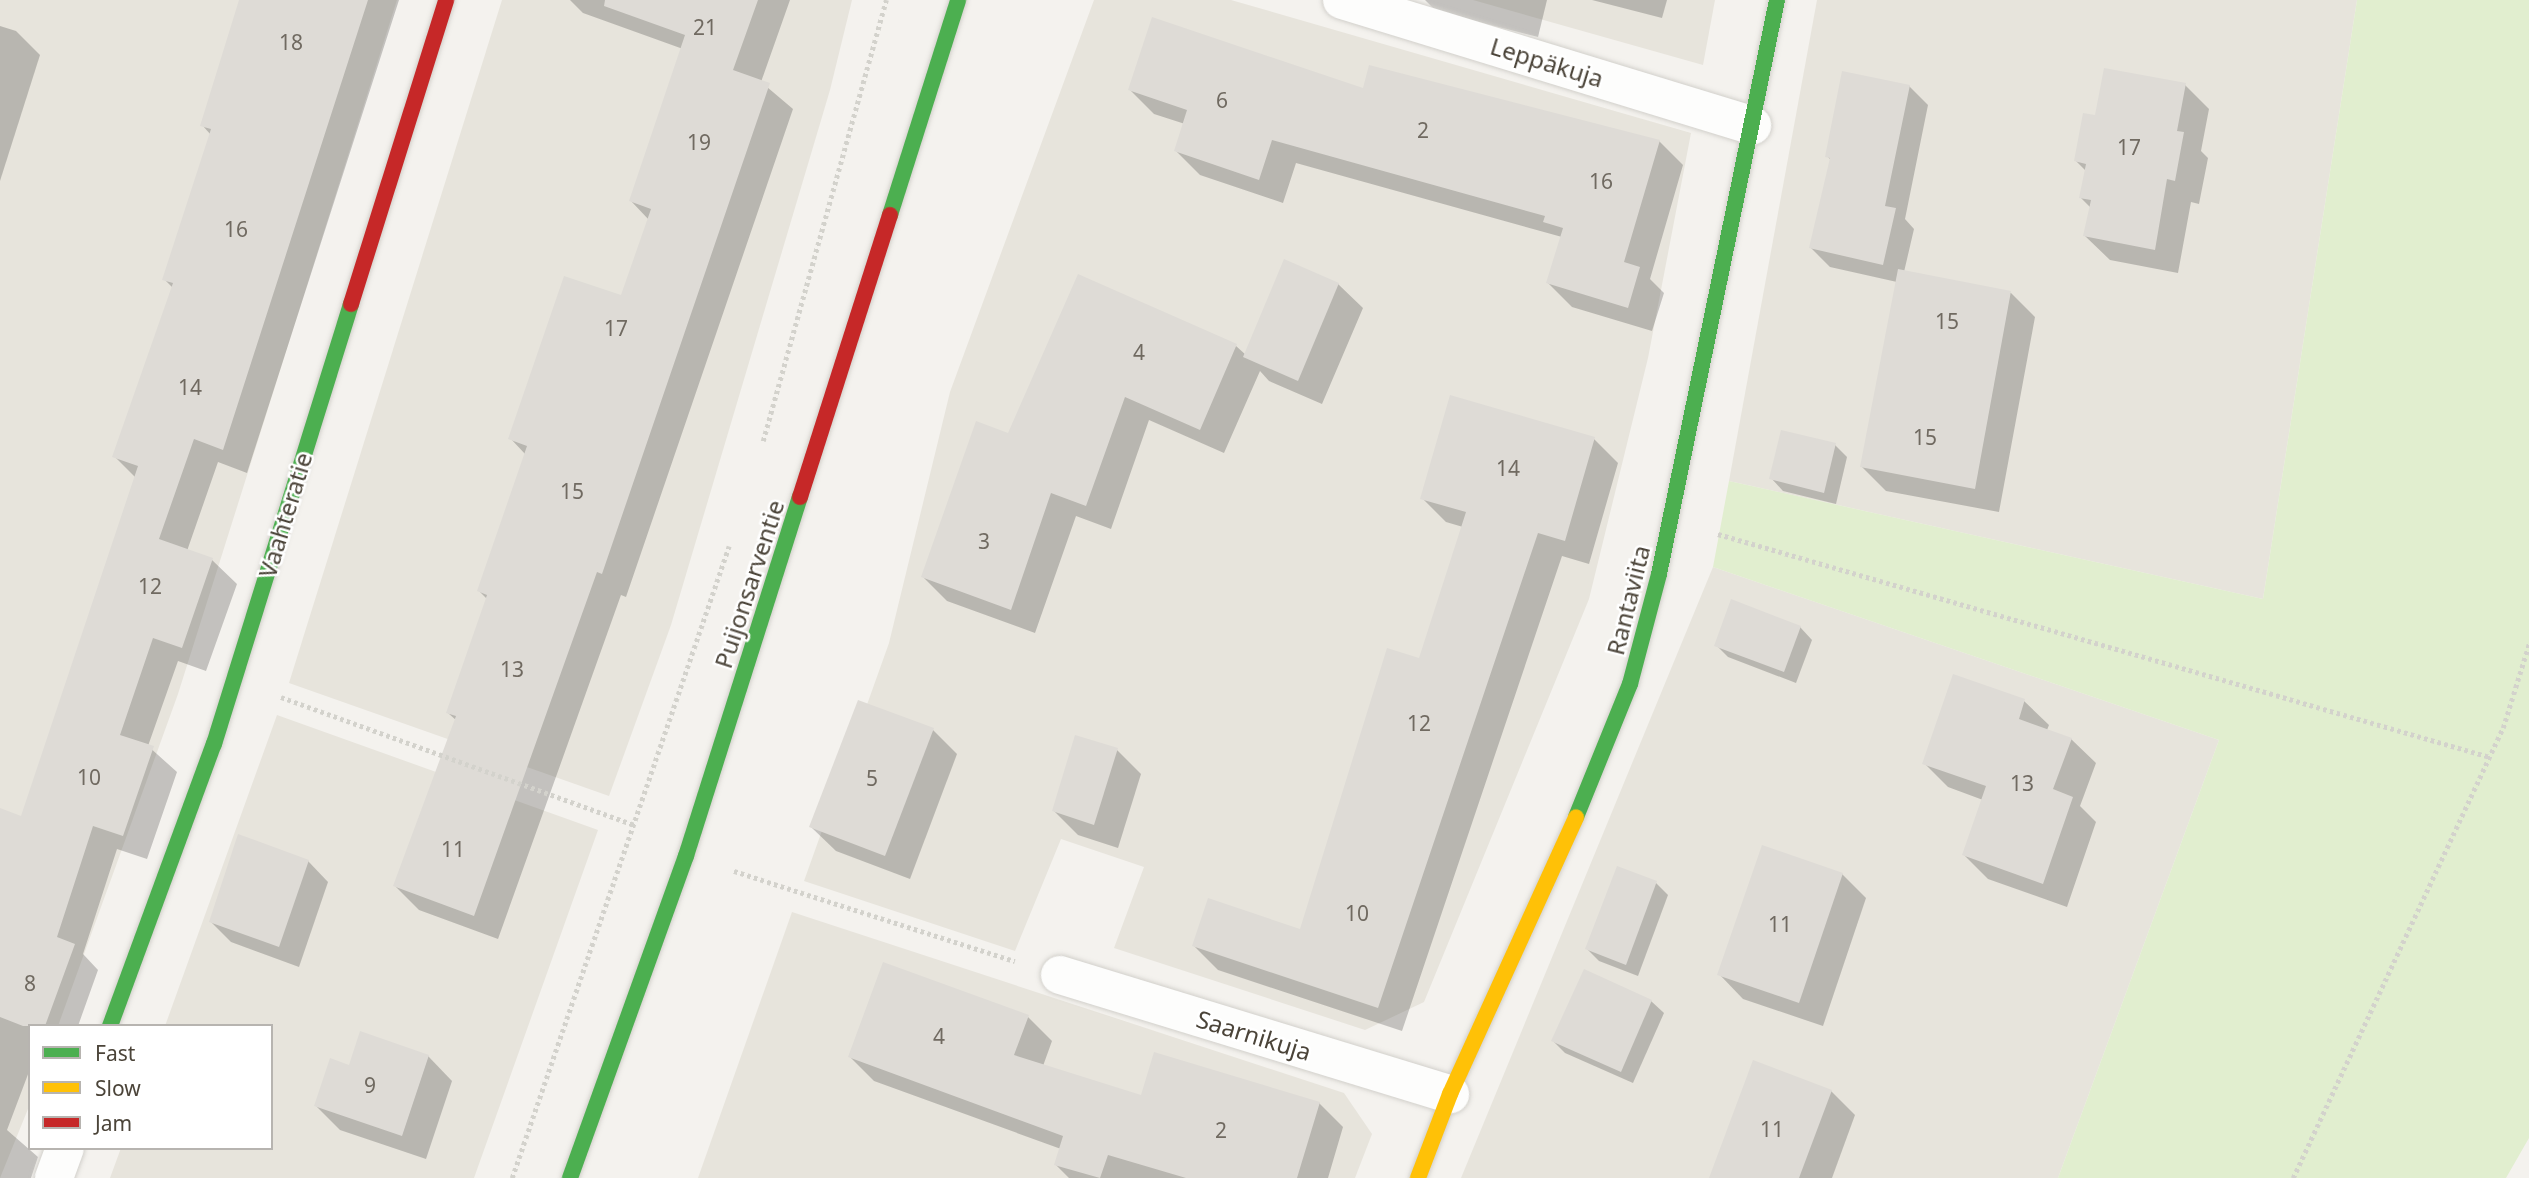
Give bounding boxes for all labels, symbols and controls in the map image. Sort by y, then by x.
house number: 21 [693,14,717,40]
house number: 18 [279,29,303,55]
street label: Leppäkuja [1487,31,1607,93]
house number: 6 [1216,87,1228,113]
house number: 2 [1417,117,1429,143]
house number: 19 [687,129,711,155]
house number: 17 [2117,134,2141,160]
house number: 16 [1589,168,1613,194]
house number: 16 [224,216,248,242]
house number: 15 [1935,308,1959,334]
house number: 17 [604,315,628,341]
house number: 4 [1133,339,1145,365]
house number: 14 [178,374,202,400]
house number: 15 [1913,424,1937,450]
street label: Vaahteratie [252,449,318,581]
house number: 14 [1496,455,1520,481]
house number: 15 [560,478,584,504]
street label: Puijonsarventie [708,496,790,672]
house number: 3 [978,528,990,554]
street label: Rantaviita [1600,542,1656,658]
house number: 12 [138,573,162,599]
house number: 13 [500,656,524,682]
house number: 12 [1407,710,1431,736]
house number: 10 [77,764,101,790]
house number: 5 [866,765,878,791]
house number: 13 [2010,770,2034,796]
house number: 11 [441,836,465,862]
house number: 10 [1345,900,1369,926]
house number: 11 [1768,911,1792,937]
house number: 8 [24,970,36,996]
street label: Saarnikuja [1193,1004,1315,1066]
house number: 4 [933,1023,945,1049]
legend [28,1024,273,1150]
text: Fast [95,1039,135,1067]
house number: 9 [364,1072,376,1098]
text: Slow [95,1074,141,1102]
text: Jam [95,1109,132,1137]
house number: 11 [1760,1116,1784,1142]
house number: 2 [1215,1117,1227,1143]

